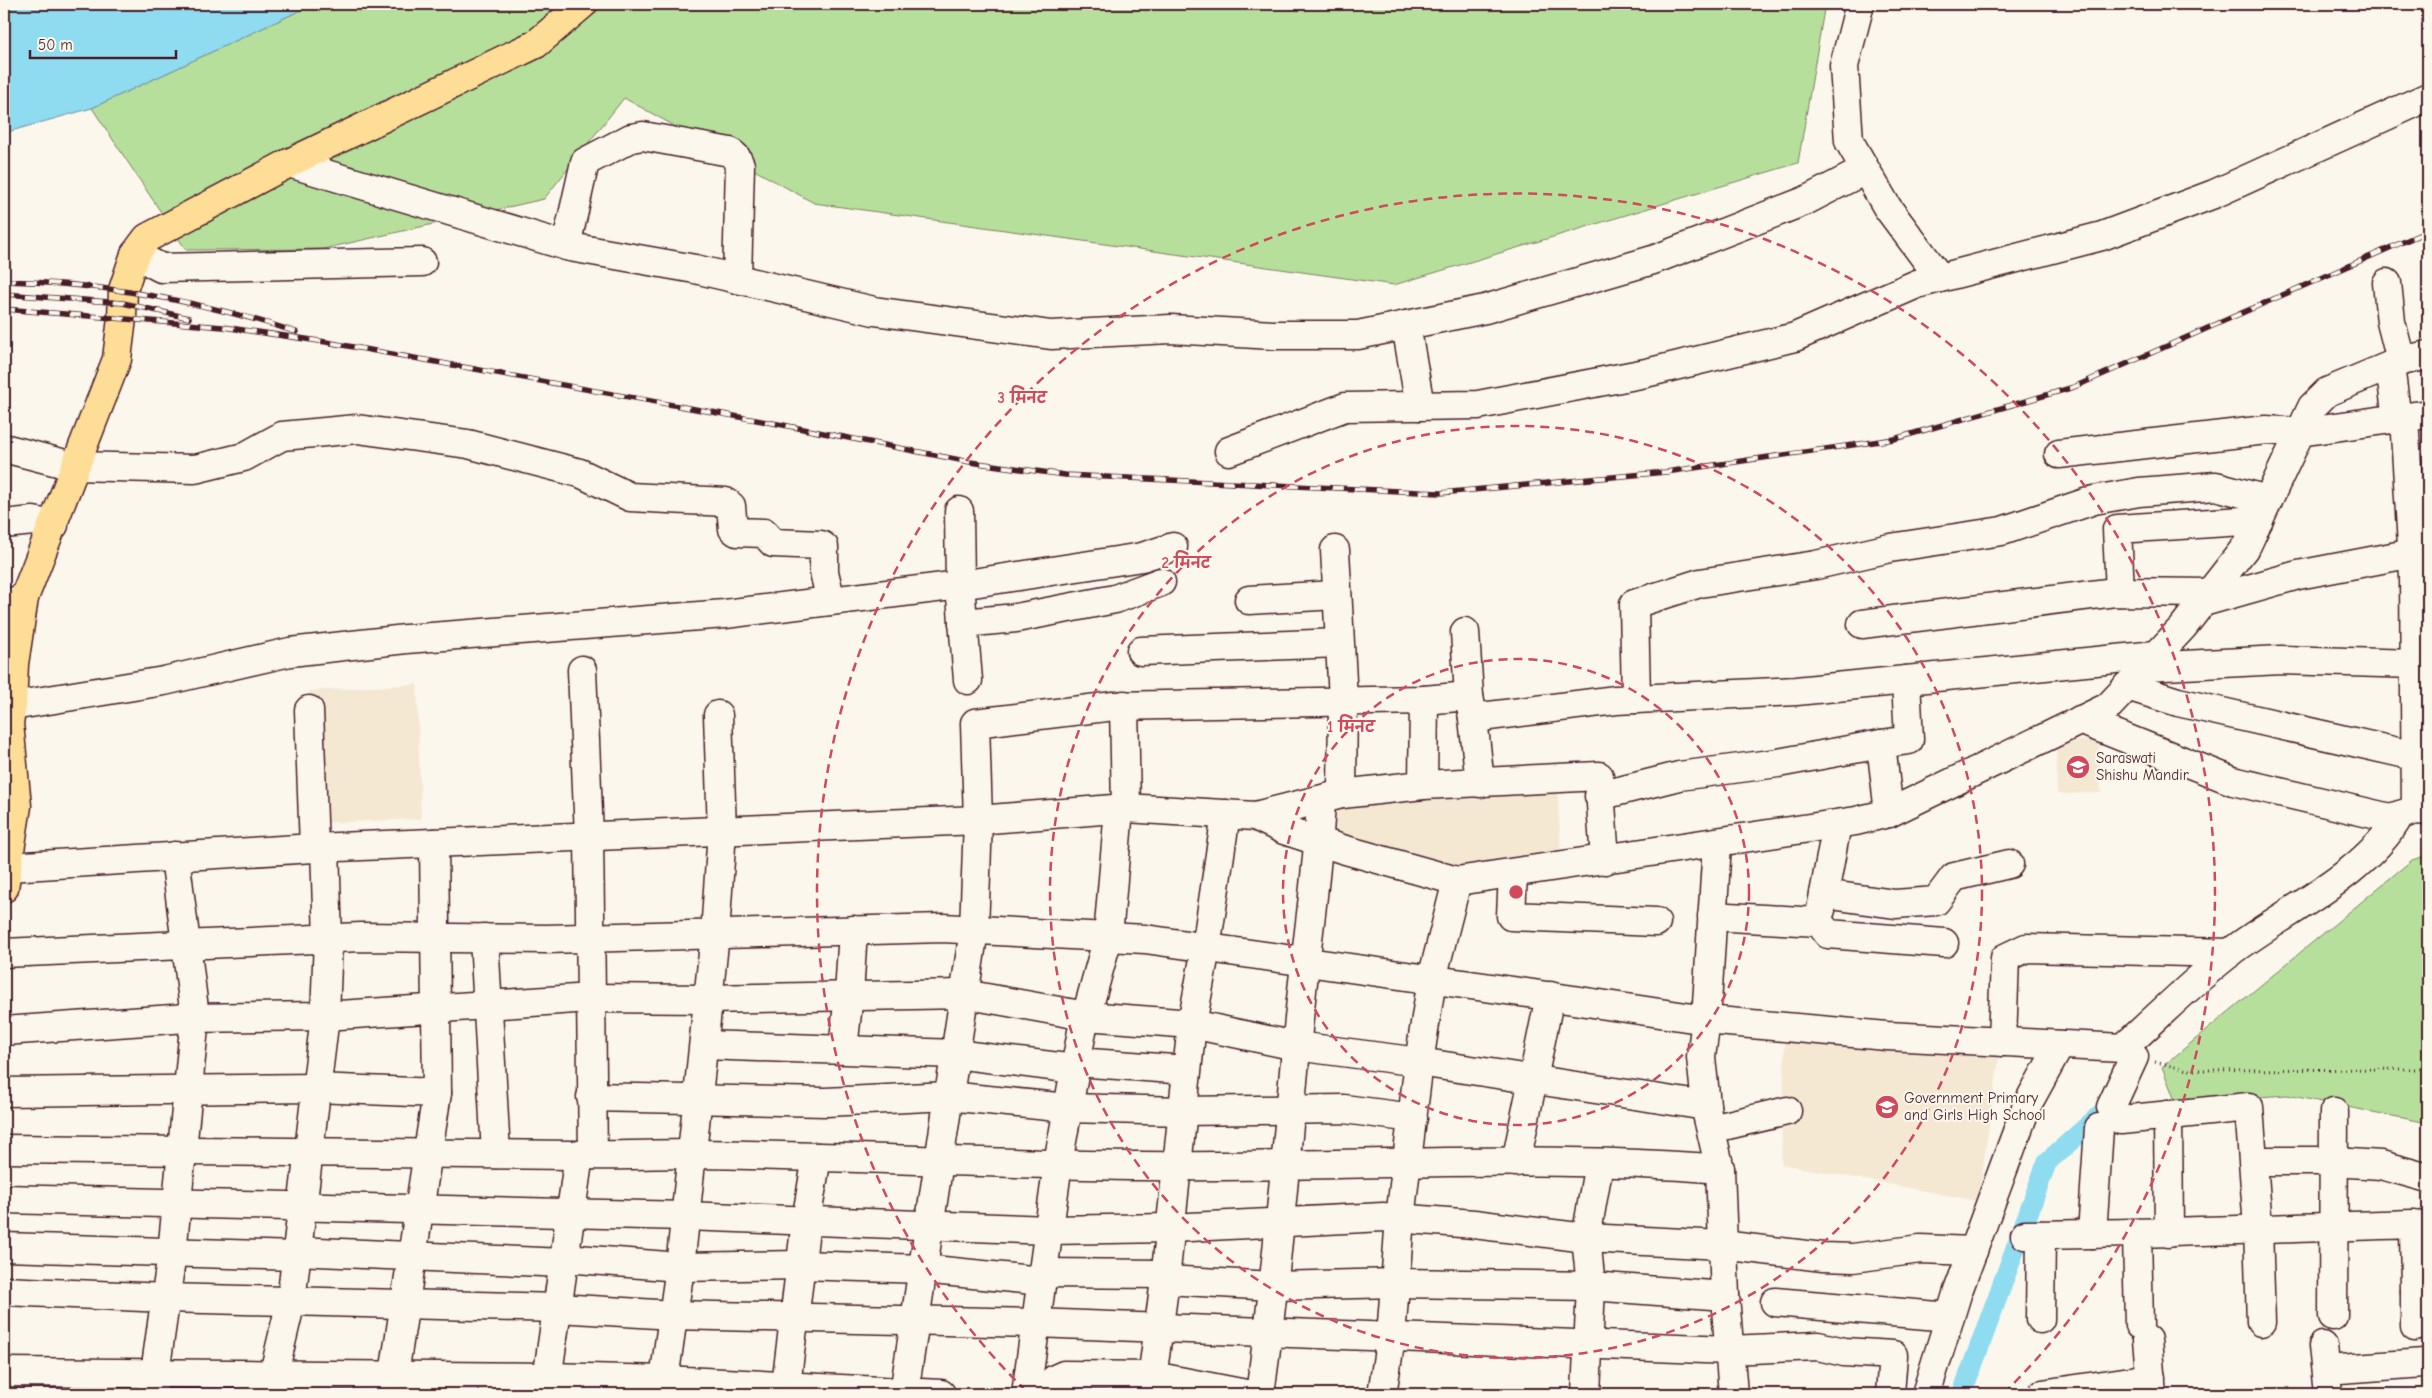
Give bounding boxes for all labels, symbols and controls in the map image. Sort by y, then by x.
scale bar [30,28,176,60]
text: 50 m [38,36,73,54]
text: 3 मिनट [997,385,1048,407]
text: 2 मिनट [1161,550,1212,572]
text: 1 मिनट [1327,714,1376,736]
place label: Saraswati Shishu Mandir [2096,749,2189,784]
school or university icon: Saraswati Shishu Mandir [2065,754,2091,780]
centre of rings [1507,883,1525,901]
place label: Government Primary and Girls High School [1904,1089,2046,1124]
school or university icon: Government Primary and Girls High School [1874,1094,1900,1120]

